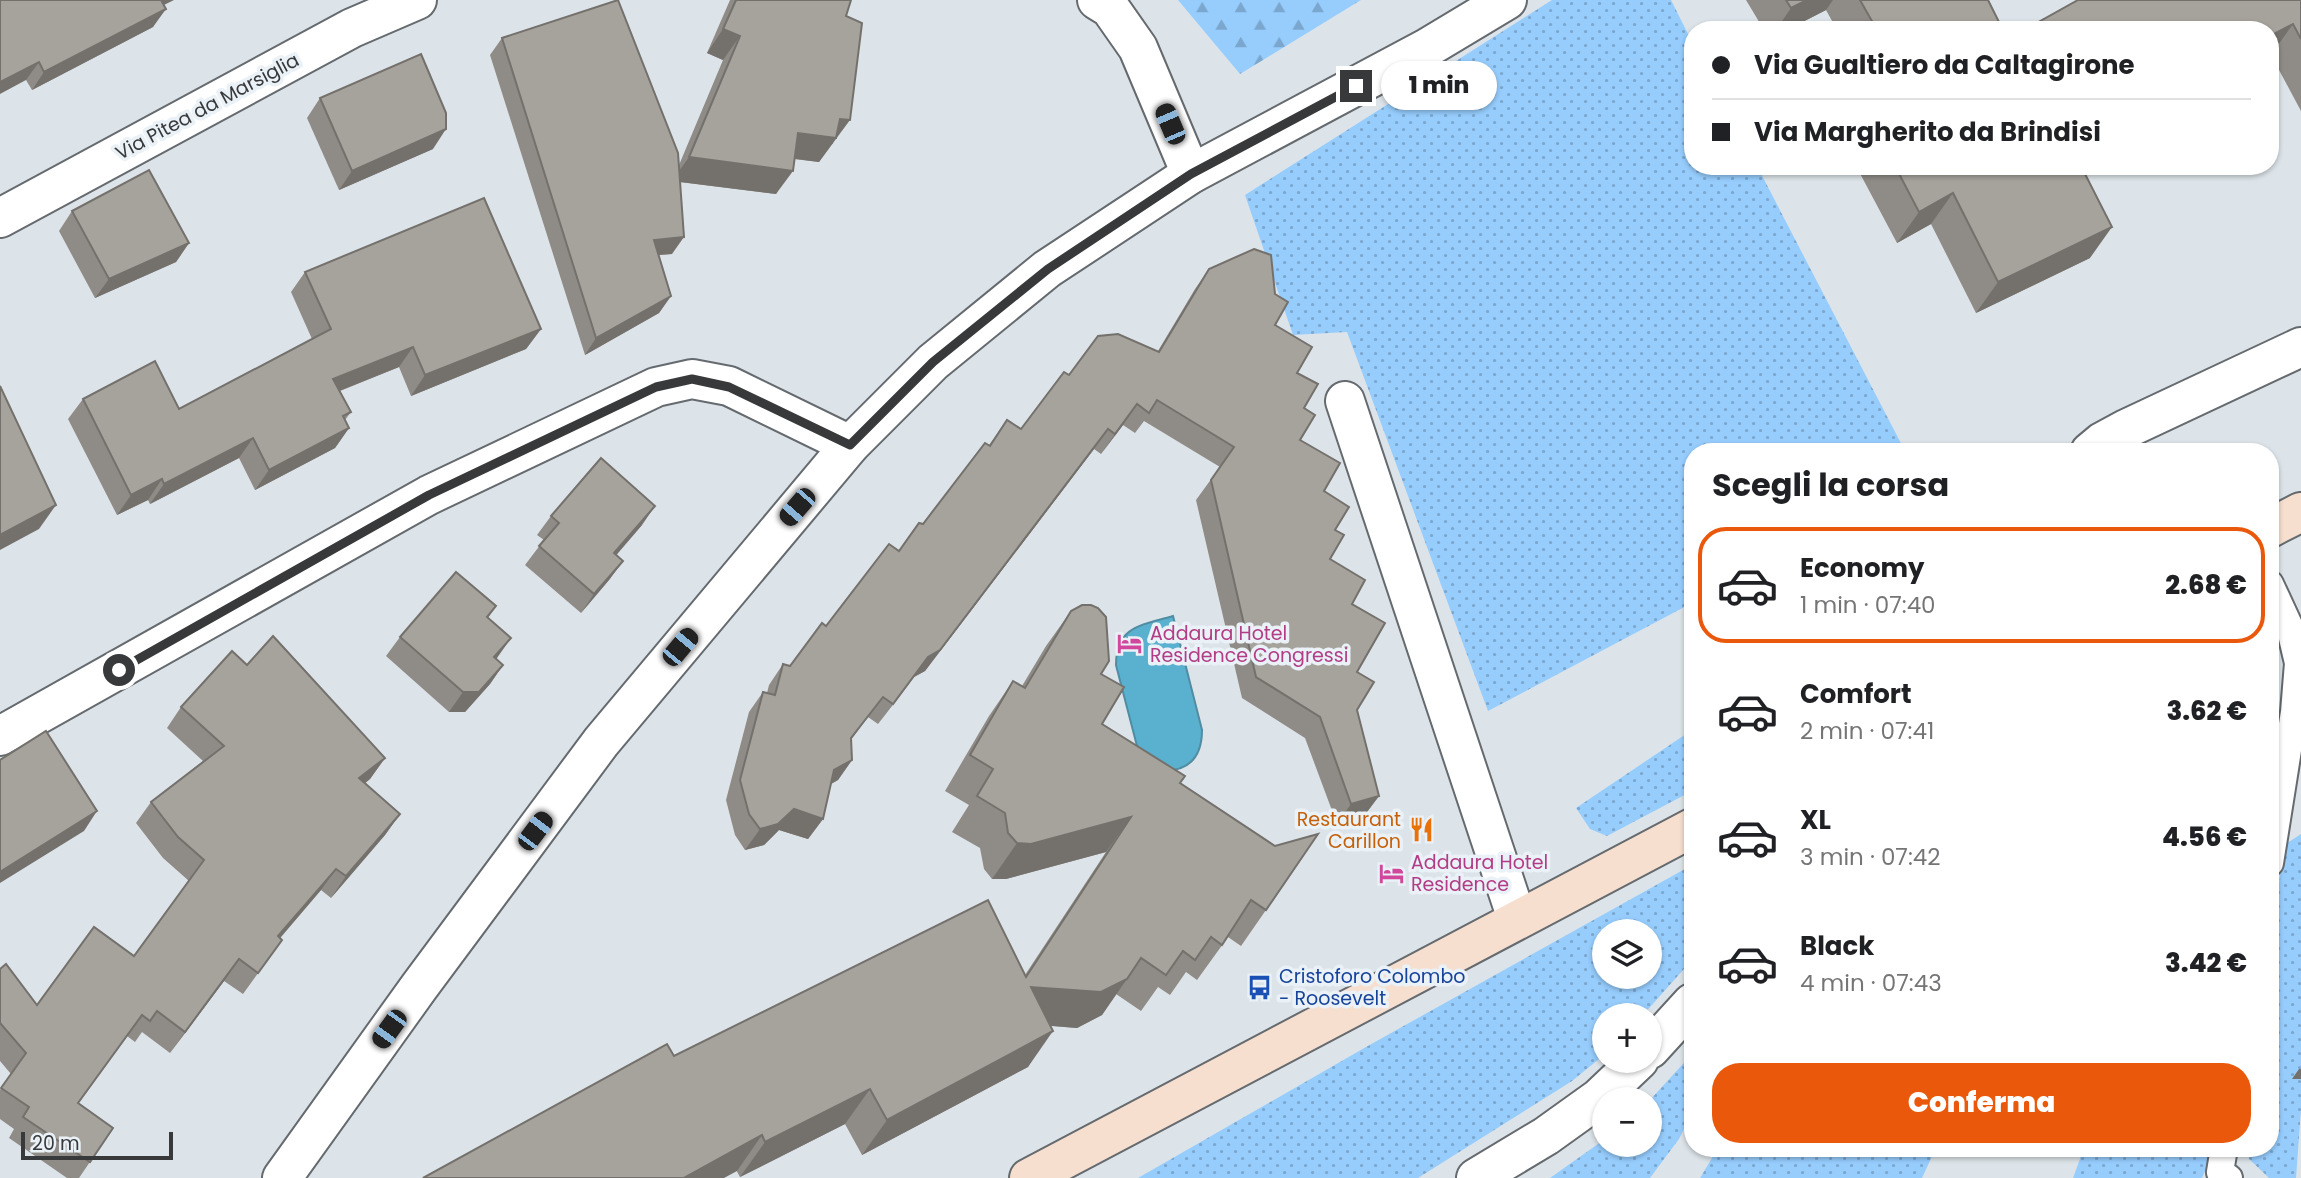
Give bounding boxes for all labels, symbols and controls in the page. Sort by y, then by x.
street label: Via Pitea da Marsiglia [111,47,304,166]
text: Via Gualtiero da Caltagirone [1754,47,2135,83]
callout: 1 min [1380,62,1496,110]
text: 1 min [1409,69,1469,101]
route end [1340,70,1372,102]
car [1153,101,1188,147]
text: Via Margherito da Brindisi [1754,114,2101,150]
text: Scegli la corsa [1712,462,1949,507]
car [776,484,819,530]
text: Economy [1800,550,1924,586]
icon: car [1716,554,1779,617]
text: 2.68 € [2165,567,2247,603]
text: 1 min · 07:40 [1800,589,1936,621]
place label: Addaura Hotel Residence Congressi [1150,620,1348,669]
car [659,624,702,670]
hotel icon: Addaura Hotel Residence Congressi [1116,630,1144,658]
route start [103,654,135,686]
text: Comfort [1800,676,1912,712]
icon: car [1716,680,1779,743]
text: 3.62 € [2166,693,2247,729]
text: 2 min · 07:41 [1800,715,1934,747]
text: XL [1800,802,1831,838]
place label: Restaurant Carillon [1297,806,1401,855]
icon: car [1716,806,1779,869]
car [514,808,557,854]
restaurant icon: Restaurant Carillon [1407,816,1435,844]
text: 4.56 € [2162,819,2247,855]
text: 3 min · 07:42 [1800,841,1941,873]
place label: Addaura Hotel Residence [1411,849,1548,898]
hotel icon: Addaura Hotel Residence [1377,859,1405,887]
map controls [1592,919,1662,1157]
button: layers [1592,919,1662,989]
text: Black [1800,928,1874,964]
icon: car [1716,932,1779,995]
text: 3.42 € [2165,945,2247,981]
place label: Cristoforo Colombo - Roosevelt [1279,963,1465,1012]
text: 4 min · 07:43 [1800,967,1942,999]
bus stop icon: Cristoforo Colombo - Roosevelt [1245,973,1273,1001]
button: + [1592,1003,1662,1073]
car [369,1006,410,1052]
button: Conferma [1712,1063,2251,1143]
button: − [1592,1087,1662,1157]
scale bar [21,1129,173,1161]
text: 20 m [32,1130,80,1157]

